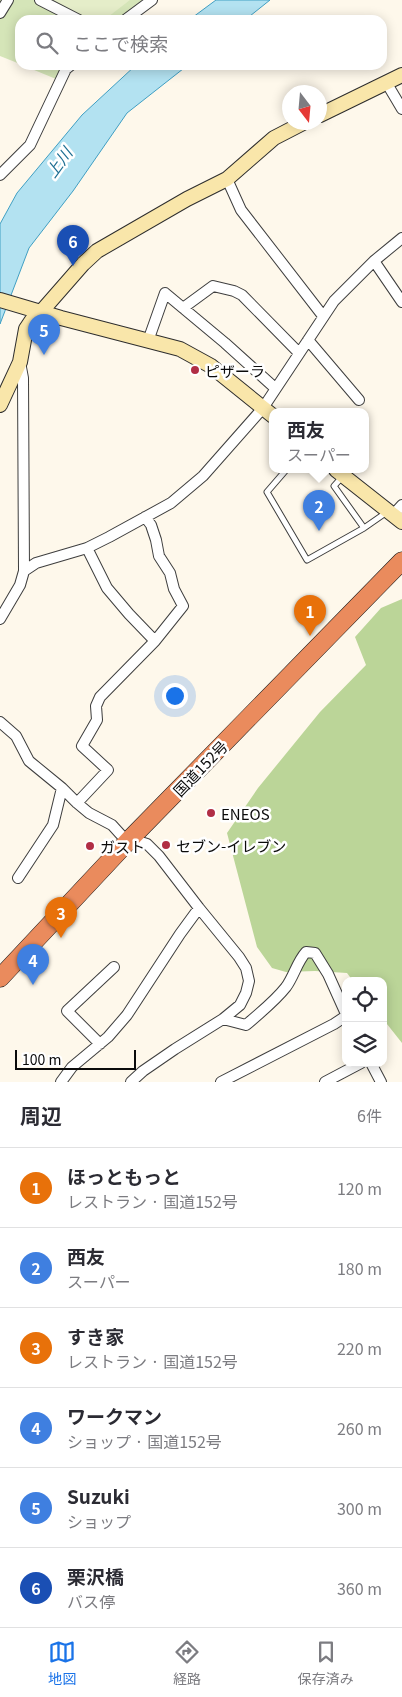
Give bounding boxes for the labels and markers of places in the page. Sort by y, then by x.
pin: 6 [57,225,89,266]
pin: 5 [28,314,60,355]
place label: ピザーラ [205,360,265,381]
marker: ピザーラ [189,364,201,376]
pin: 2 [303,490,335,531]
pin: 1 [294,595,326,636]
place label: ENEOS [221,803,270,824]
marker: ENEOS [205,807,217,819]
place label: セブン-イレブン [176,835,286,856]
place label: ガスト [100,836,145,857]
marker: セブン-イレブン [160,839,172,851]
marker: ガスト [84,840,96,852]
pin: 3 [45,897,77,938]
pin: 4 [17,944,49,985]

